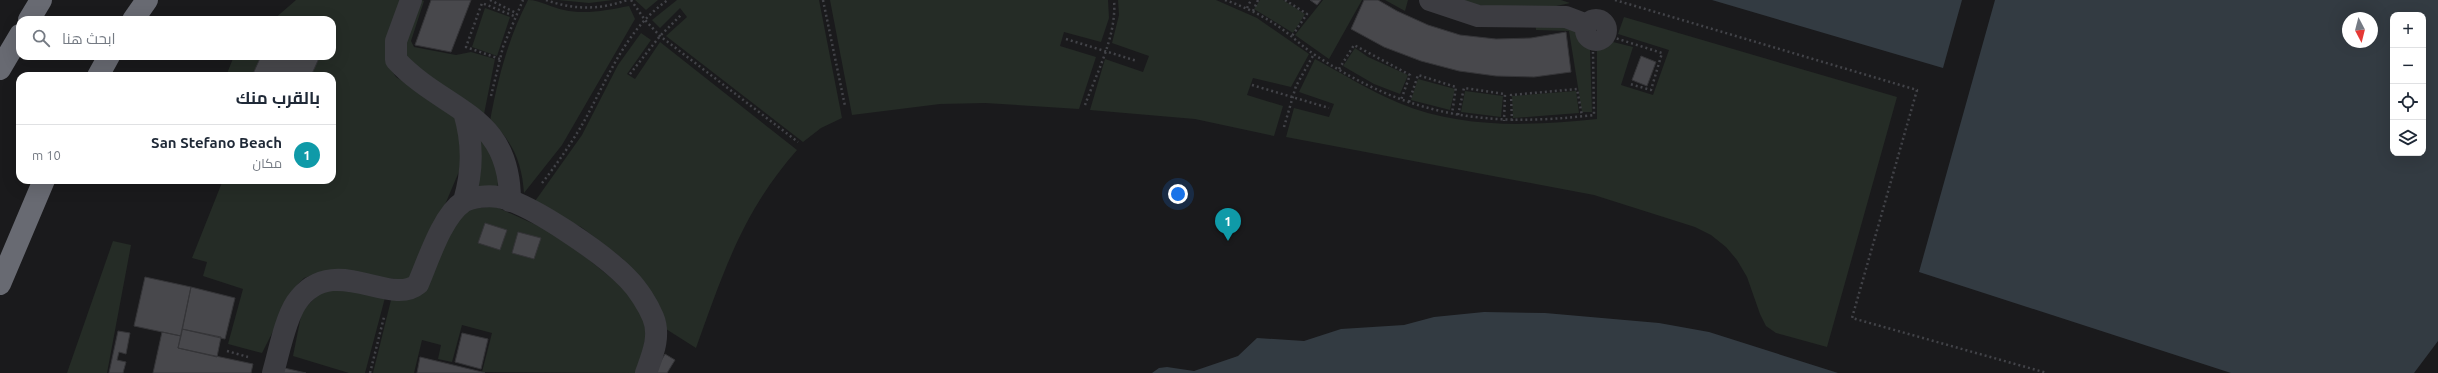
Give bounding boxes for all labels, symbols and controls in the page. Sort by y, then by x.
north arrow [2342,12,2378,48]
map controls [2390,12,2426,156]
button: + [2390,12,2426,48]
search box [16,16,336,60]
icon: search [30,27,52,49]
text: ابحث هنا [62,30,116,47]
button: − [2390,48,2426,84]
button: locate [2390,84,2426,120]
text: بالقرب منك [236,88,320,107]
button: layers [2390,120,2426,156]
text: San Stefano Beach [151,134,282,151]
text: 10 m [32,148,61,162]
text: 1 [303,148,311,162]
text: مكان [253,156,282,170]
your location [1168,184,1188,204]
pin: 1 [1215,208,1241,241]

